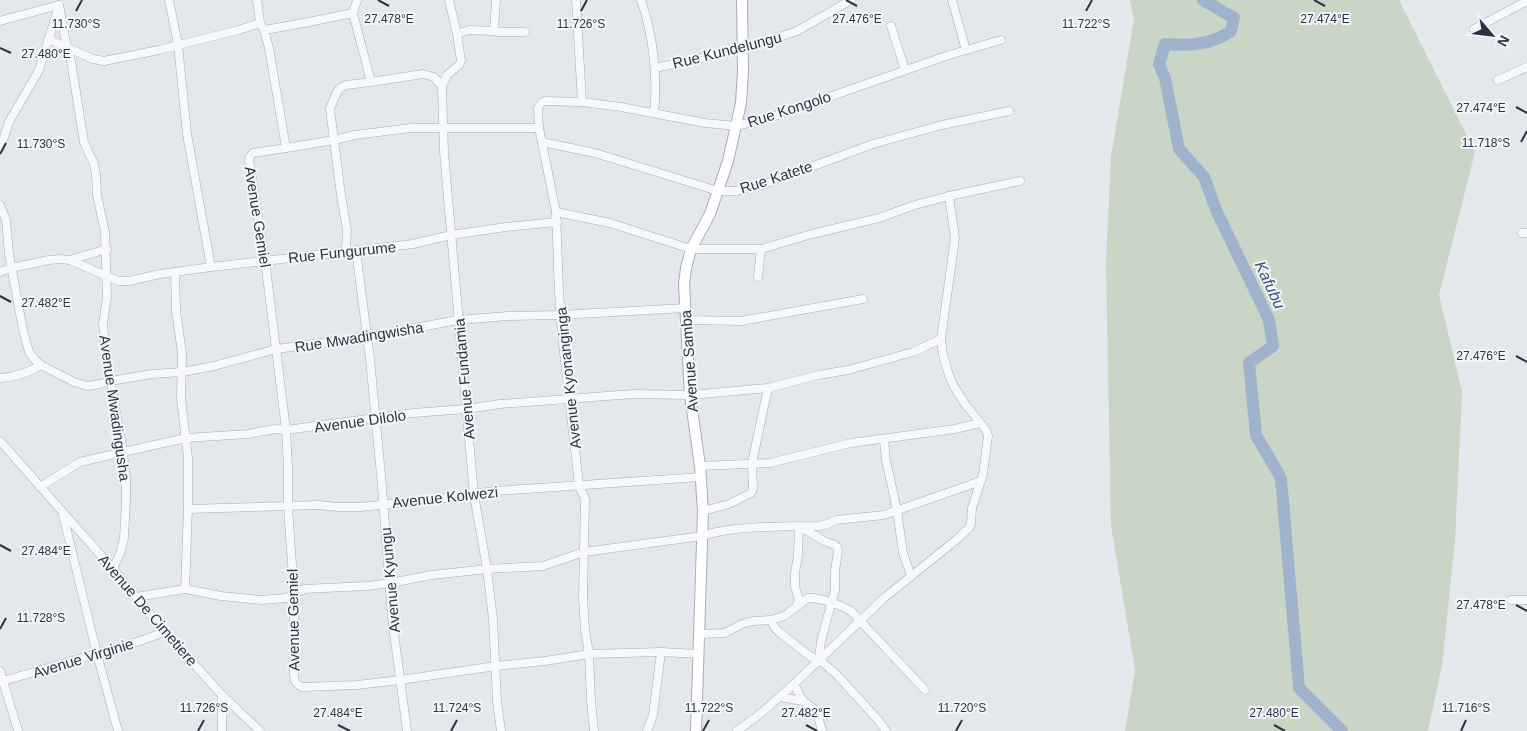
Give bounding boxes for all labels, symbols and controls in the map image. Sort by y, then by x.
north arrow [1467,10,1517,60]
text: 27.478°E [364,12,414,26]
text: 27.476°E [832,12,882,26]
text: 27.474°E [1300,12,1350,26]
text: 11.730°S [52,17,100,31]
text: 11.726°S [557,17,605,31]
text: 11.722°S [1062,17,1110,31]
street label: Rue Kundelungu [671,28,783,72]
text: N [1494,33,1513,49]
text: 27.480°E [21,47,71,61]
street label: Rue Kongolo [745,88,833,130]
text: 27.474°E [1456,101,1506,115]
text: 11.718°S [1462,136,1510,150]
text: 11.730°S [17,137,65,151]
street label: Rue Katete [738,157,814,197]
street label: Avenue Gemiel [242,165,274,269]
street label: Rue Fungurume [287,238,397,266]
water label: Kafubu [1252,258,1288,312]
text: 27.482°E [21,296,71,310]
street label: Avenue Kyonanginga [552,306,584,450]
street label: Avenue Samba [677,309,701,413]
street label: Avenue Fundamia [450,317,478,440]
street label: Rue Mwadingwisha [293,318,425,356]
street label: Avenue Mwadingusha [96,334,134,483]
text: 27.476°E [1456,349,1506,363]
street label: Avenue Dilolo [313,406,407,436]
street label: Avenue Kolwezi [391,483,499,511]
street label: Avenue Kyungu [377,527,403,633]
text: 27.484°E [21,544,71,558]
street label: Avenue De Cimetiere [95,551,201,669]
street label: Avenue Gemiel [284,569,302,671]
text: 27.478°E [1456,598,1506,612]
text: 11.728°S [17,611,65,625]
street label: Avenue Virginie [31,635,135,681]
text: 11.726°S [180,701,228,715]
text: 11.724°S [433,701,481,715]
text: 11.722°S [685,701,733,715]
text: 11.720°S [938,701,986,715]
text: 11.716°S [1442,701,1490,715]
text: 27.484°E [313,706,363,720]
text: 27.482°E [781,706,831,720]
text: 27.480°E [1249,706,1299,720]

